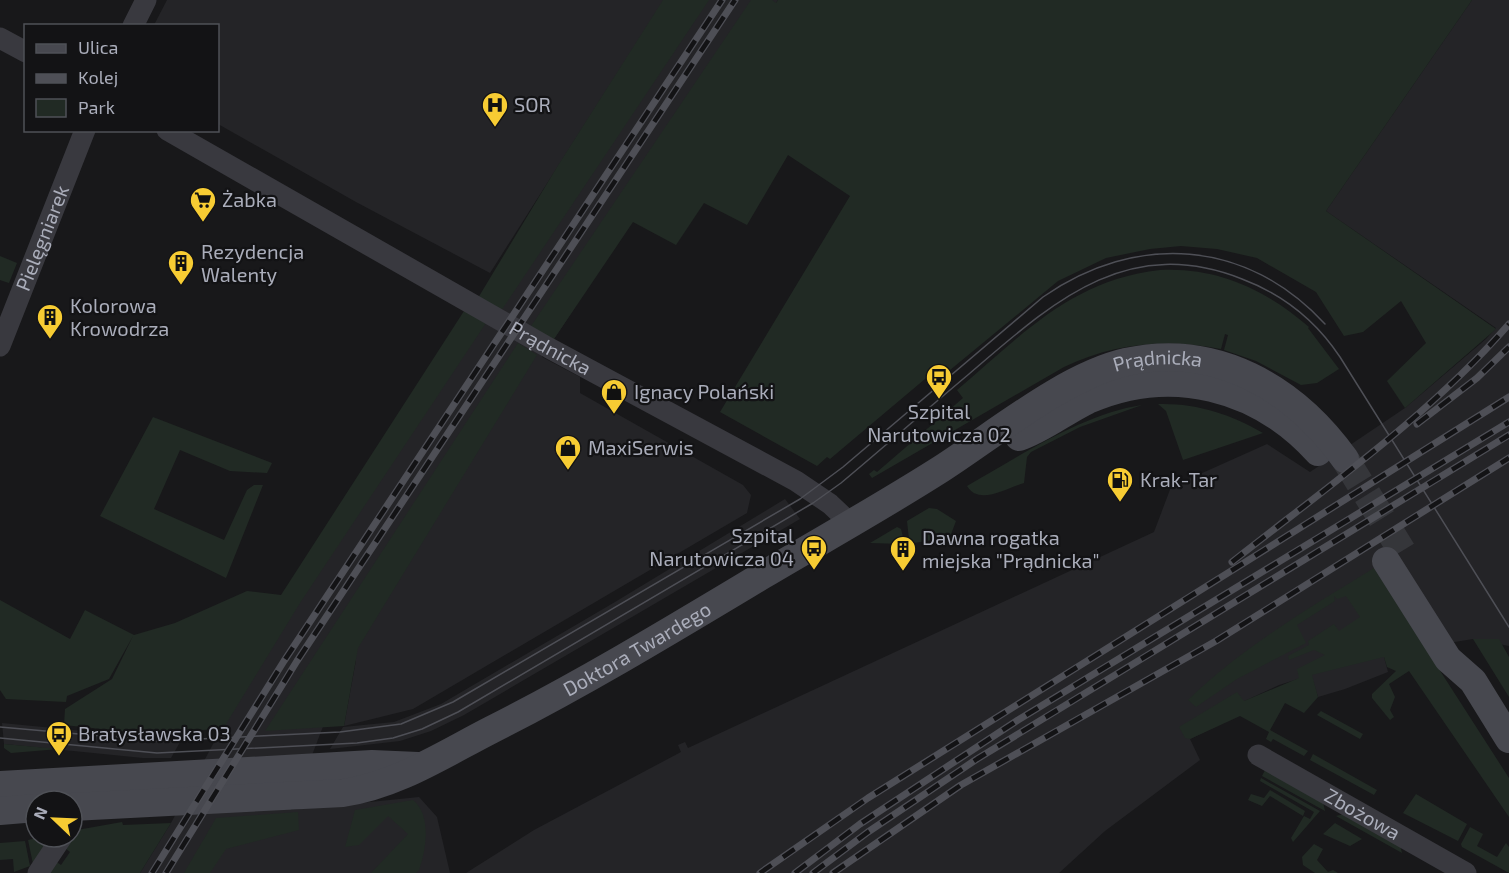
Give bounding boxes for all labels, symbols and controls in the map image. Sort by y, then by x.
legend [24,24,219,132]
text: Ulica [78,36,118,58]
text: Kolej [78,66,118,88]
hospital icon: SOR [480,90,510,128]
place label: SOR [514,92,551,116]
text: Park [78,96,115,118]
street label: Pielęgniarek [10,181,73,294]
supermarket icon: Żabka [188,185,218,223]
place label: Żabka [222,187,277,211]
place label: Rezydencja Walenty [201,239,304,286]
building icon: Rezydencja Walenty [166,248,196,286]
place label: Kolorowa Krowodrza [70,293,169,340]
building icon: Kolorowa Krowodrza [35,302,65,340]
street label: Prądnicka [506,315,596,380]
street label: Prądnicka [1110,344,1204,376]
bus stop icon: Szpital Narutowicza 02 [924,362,954,400]
shop icon: Ignacy Polański [599,377,629,415]
place label: Ignacy Polański [634,379,774,403]
place label: Szpital Narutowicza 02 [867,399,1011,446]
shop icon: MaxiSerwis [553,433,583,471]
place label: MaxiSerwis [588,435,694,459]
fuel station icon: Krak-Tar [1105,465,1135,503]
place label: Krak-Tar [1140,467,1217,491]
place label: Szpital Narutowicza 04 [649,523,794,570]
place label: Dawna rogatka miejska "Prądnicka" [922,525,1099,572]
bus stop icon: Szpital Narutowicza 04 [799,533,829,571]
building icon: Dawna rogatka miejska "Prądnicka" [888,534,918,572]
street label: Doktora Twardego [558,596,715,701]
bus stop icon: Bratysławska 03 [44,719,74,757]
place label: Bratysławska 03 [78,721,231,745]
street label: Zbożowa [1321,782,1405,844]
north arrow [24,789,84,849]
text: N [29,804,51,822]

